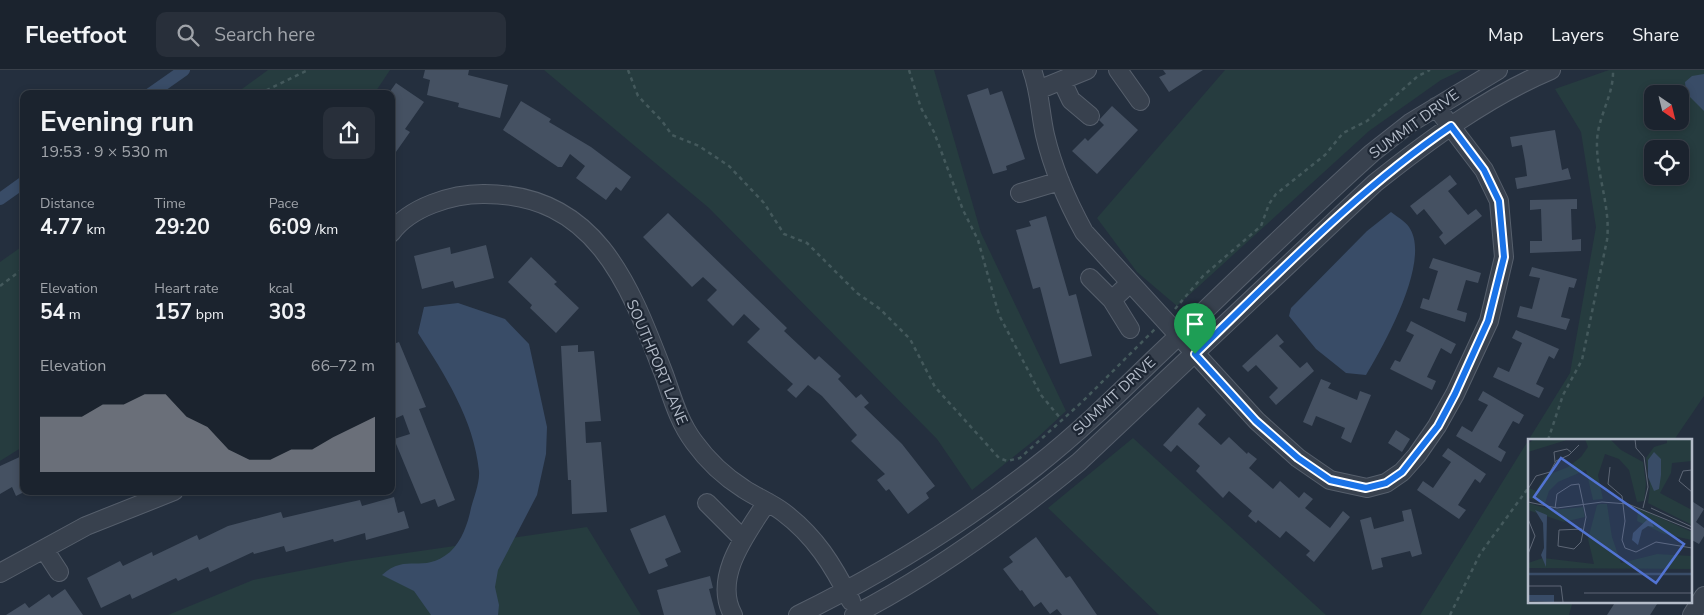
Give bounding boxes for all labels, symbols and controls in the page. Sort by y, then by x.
search box [156,12,506,57]
text: Fleetfoot [25,19,126,51]
icon: search [174,21,202,49]
text: Search here [214,22,315,48]
text: Map [1488,23,1523,47]
text: Layers [1551,23,1604,47]
text: Share [1632,23,1679,47]
street label: SUMMIT DRIVE [1365,85,1463,163]
north arrow [1644,85,1689,130]
map controls [1644,85,1689,185]
text: Evening run [40,103,194,141]
button: share [323,107,375,159]
button: locate [1644,140,1689,185]
text: 19:53 · 9 × 530 m [40,141,168,163]
text: Distance [40,194,94,213]
text: Time [154,194,185,213]
text: Pace [269,194,298,213]
text: 4.77 [40,213,83,241]
text: 29:20 [154,213,210,241]
text: 6:09 [269,213,312,241]
text: km [83,220,106,239]
text: /km [312,220,338,239]
text: Elevation [40,279,98,298]
text: Heart rate [154,279,218,298]
text: kcal [269,279,293,298]
street label: SOUTHPORT LANE [622,296,692,428]
text: 54 [40,298,65,326]
text: 157 [154,298,192,326]
text: 303 [269,298,306,326]
pin [1174,303,1216,354]
text: m [65,305,81,324]
text: bpm [192,305,224,324]
icon: arrive [1181,310,1209,338]
street label: SUMMIT DRIVE [1068,352,1160,440]
text: Elevation [40,355,106,377]
text: 66–72 m [311,355,375,377]
inset map [1528,439,1692,602]

